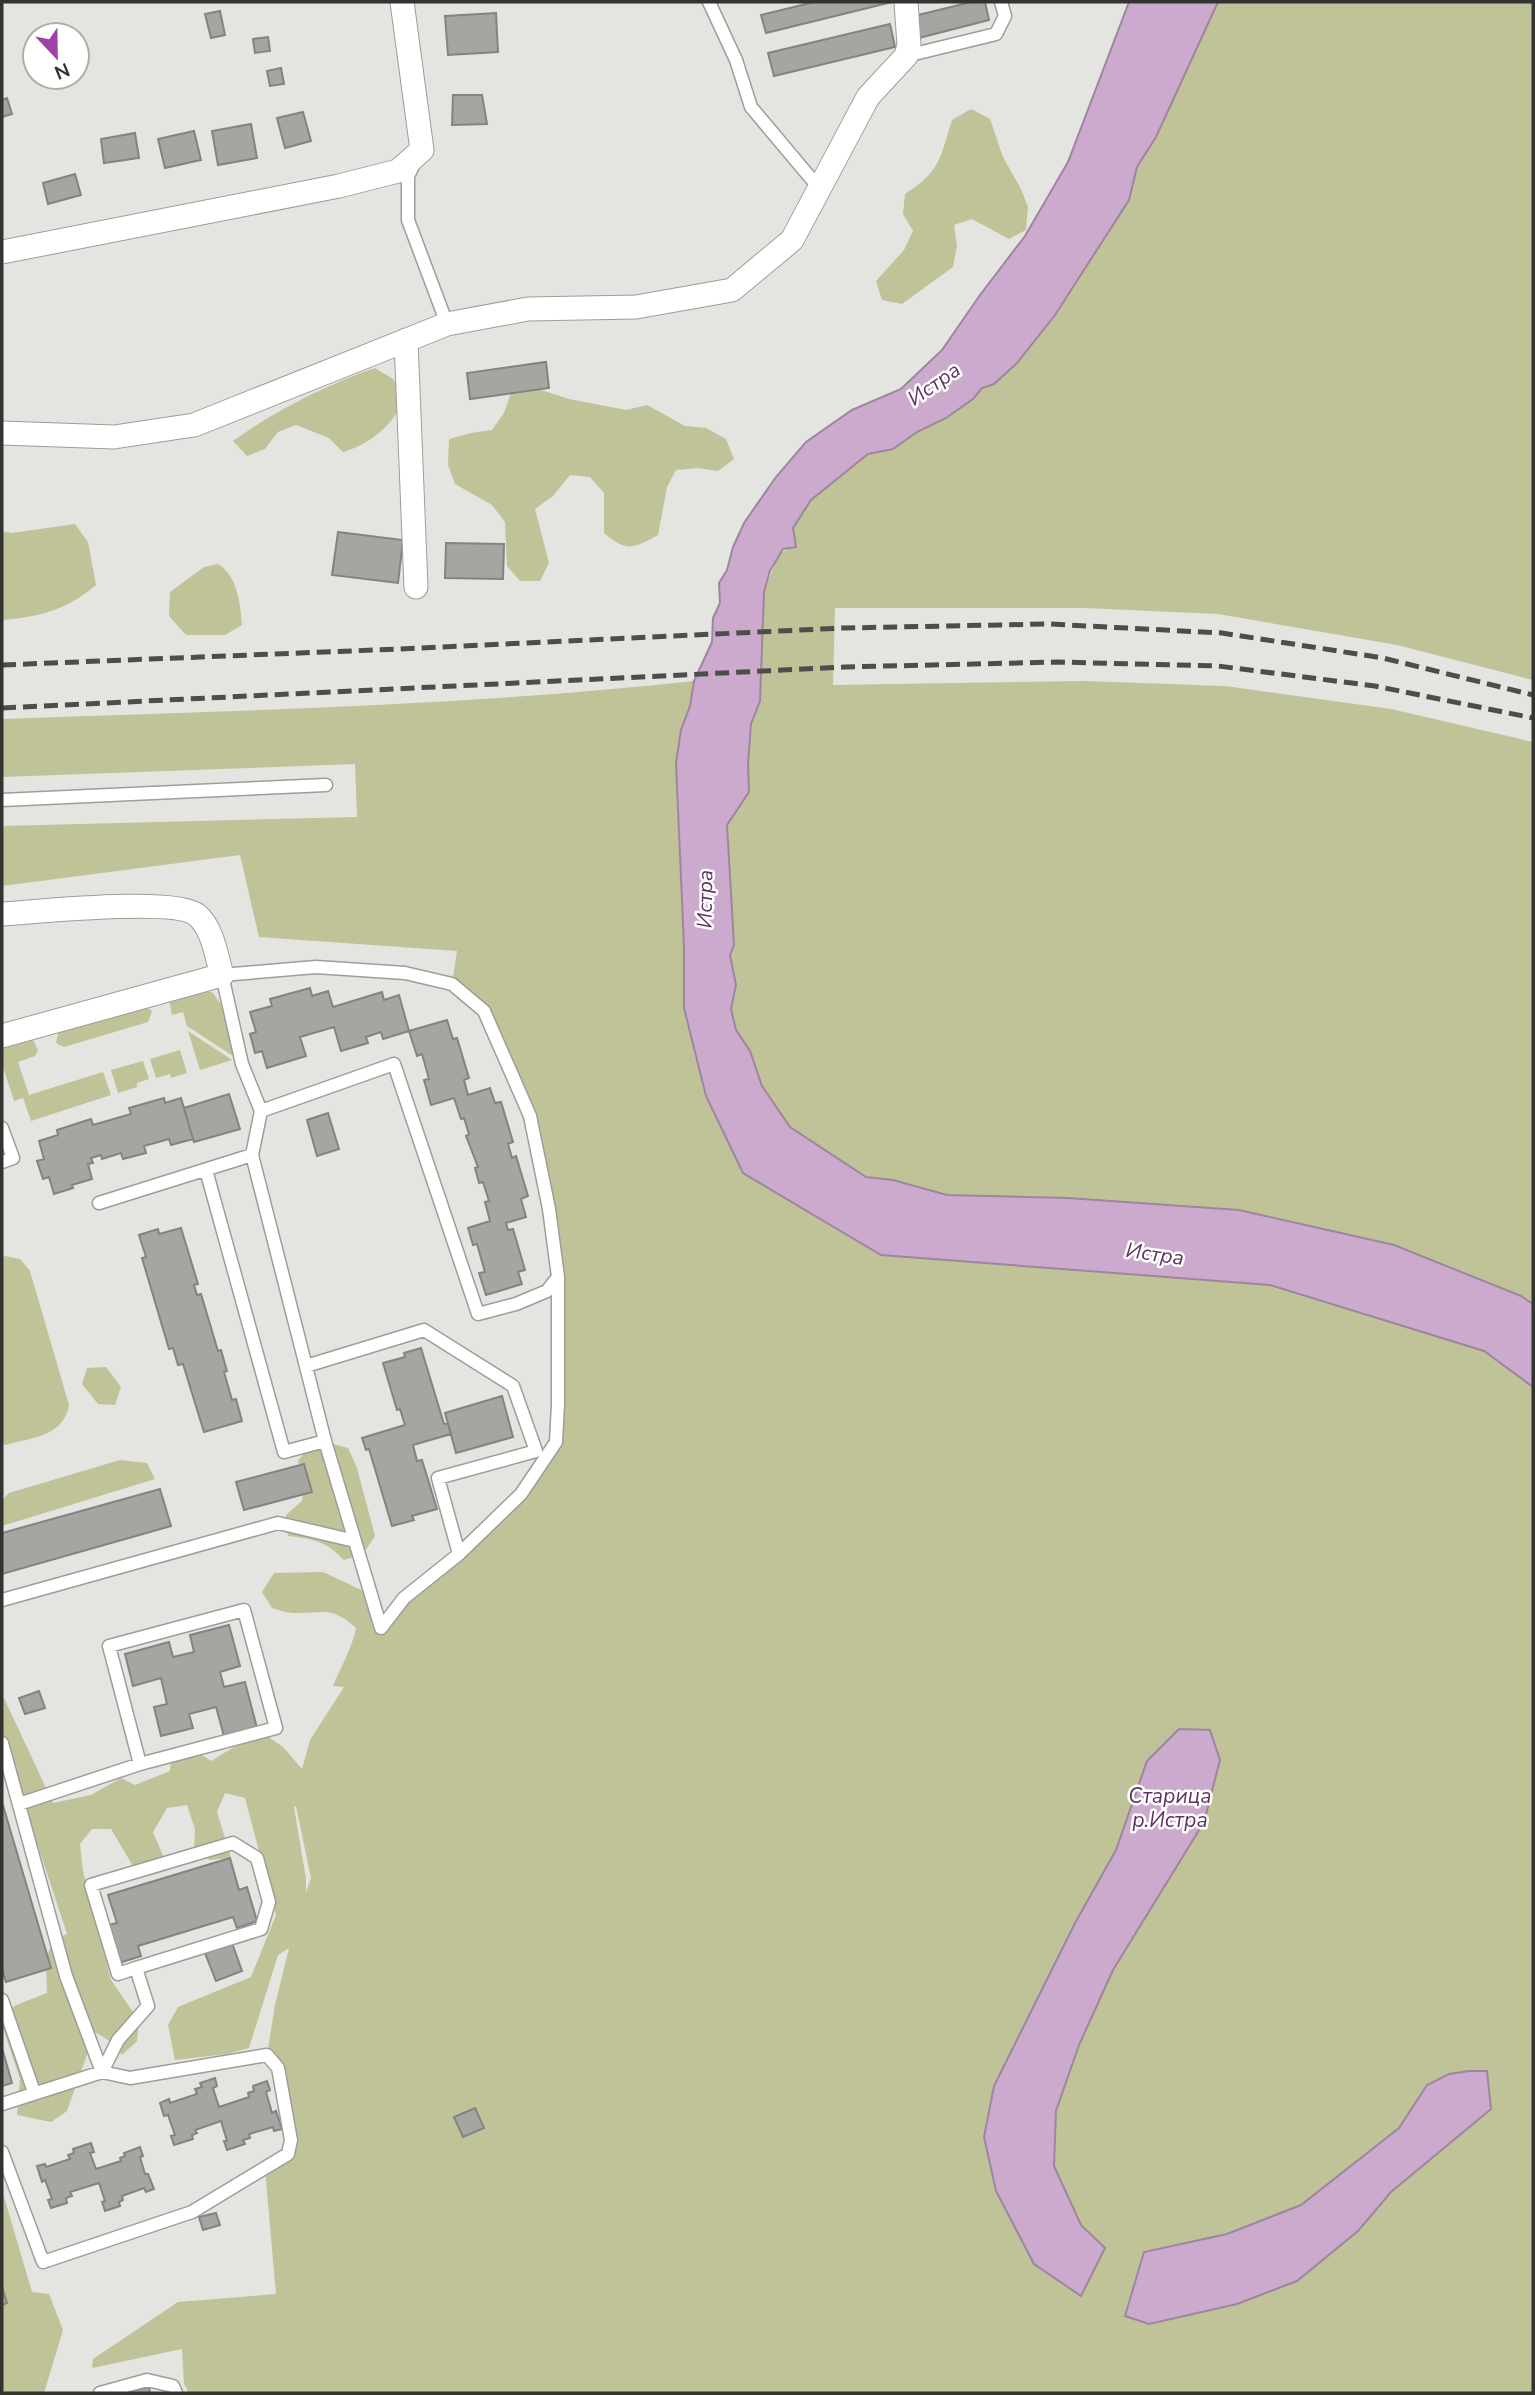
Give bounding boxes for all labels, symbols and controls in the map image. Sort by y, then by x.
north arrow [21,21,91,91]
text: N [51,56,73,86]
water label: Истра [902,356,966,412]
water label: Истра [690,869,720,929]
water label: Истра [1124,1236,1186,1272]
water label: Старица р.Истра [1128,1782,1212,1834]

